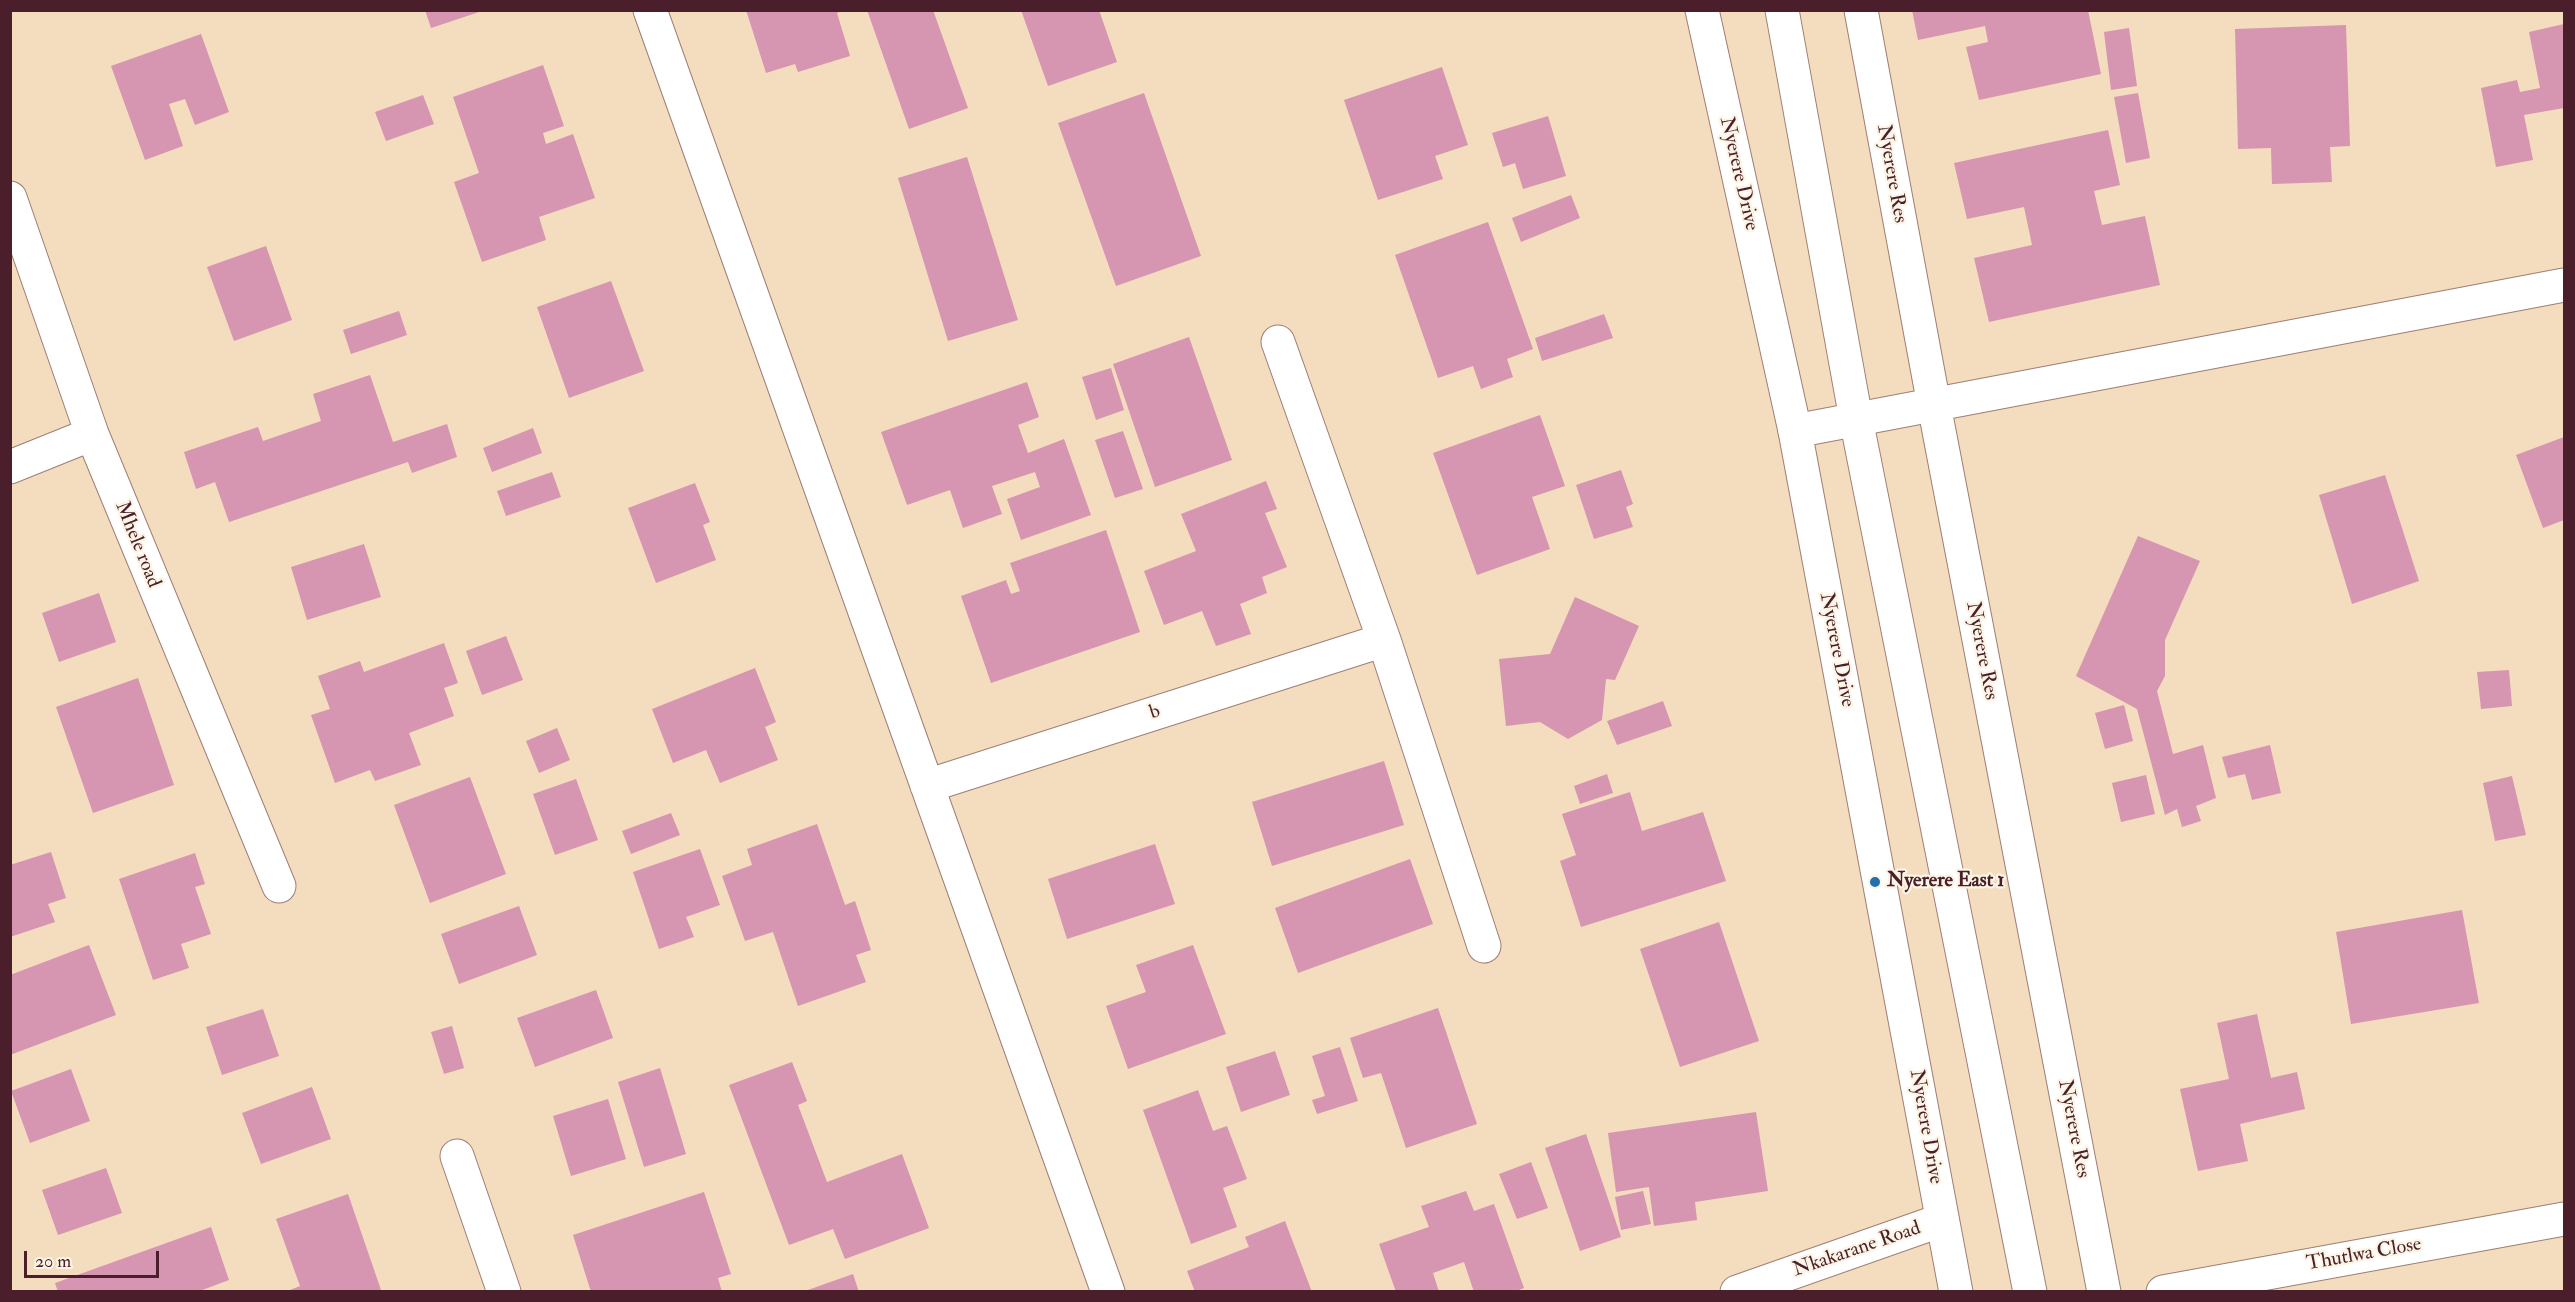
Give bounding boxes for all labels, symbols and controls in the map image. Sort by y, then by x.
street label: Nyerere Drive [1713,115,1763,233]
street label: Nyerere Res [1871,123,1911,225]
street label: Mhele road [109,498,165,592]
street label: Nyerere Drive [1813,591,1859,709]
street label: Nyerere Res [1960,600,2002,702]
street label: b [1147,700,1163,726]
place label: Nyerere East 1 [1887,870,2004,894]
marker: Nyerere East 1 [1868,875,1882,889]
street label: Nyerere Drive [1903,1068,1947,1186]
street label: Nyerere Res [2052,1078,2094,1180]
street label: Nkakarane Road [1790,1217,1924,1283]
street label: Thutlwa Close [2305,1233,2423,1277]
scale bar [27,1239,162,1277]
text: 20 m [35,1250,71,1273]

